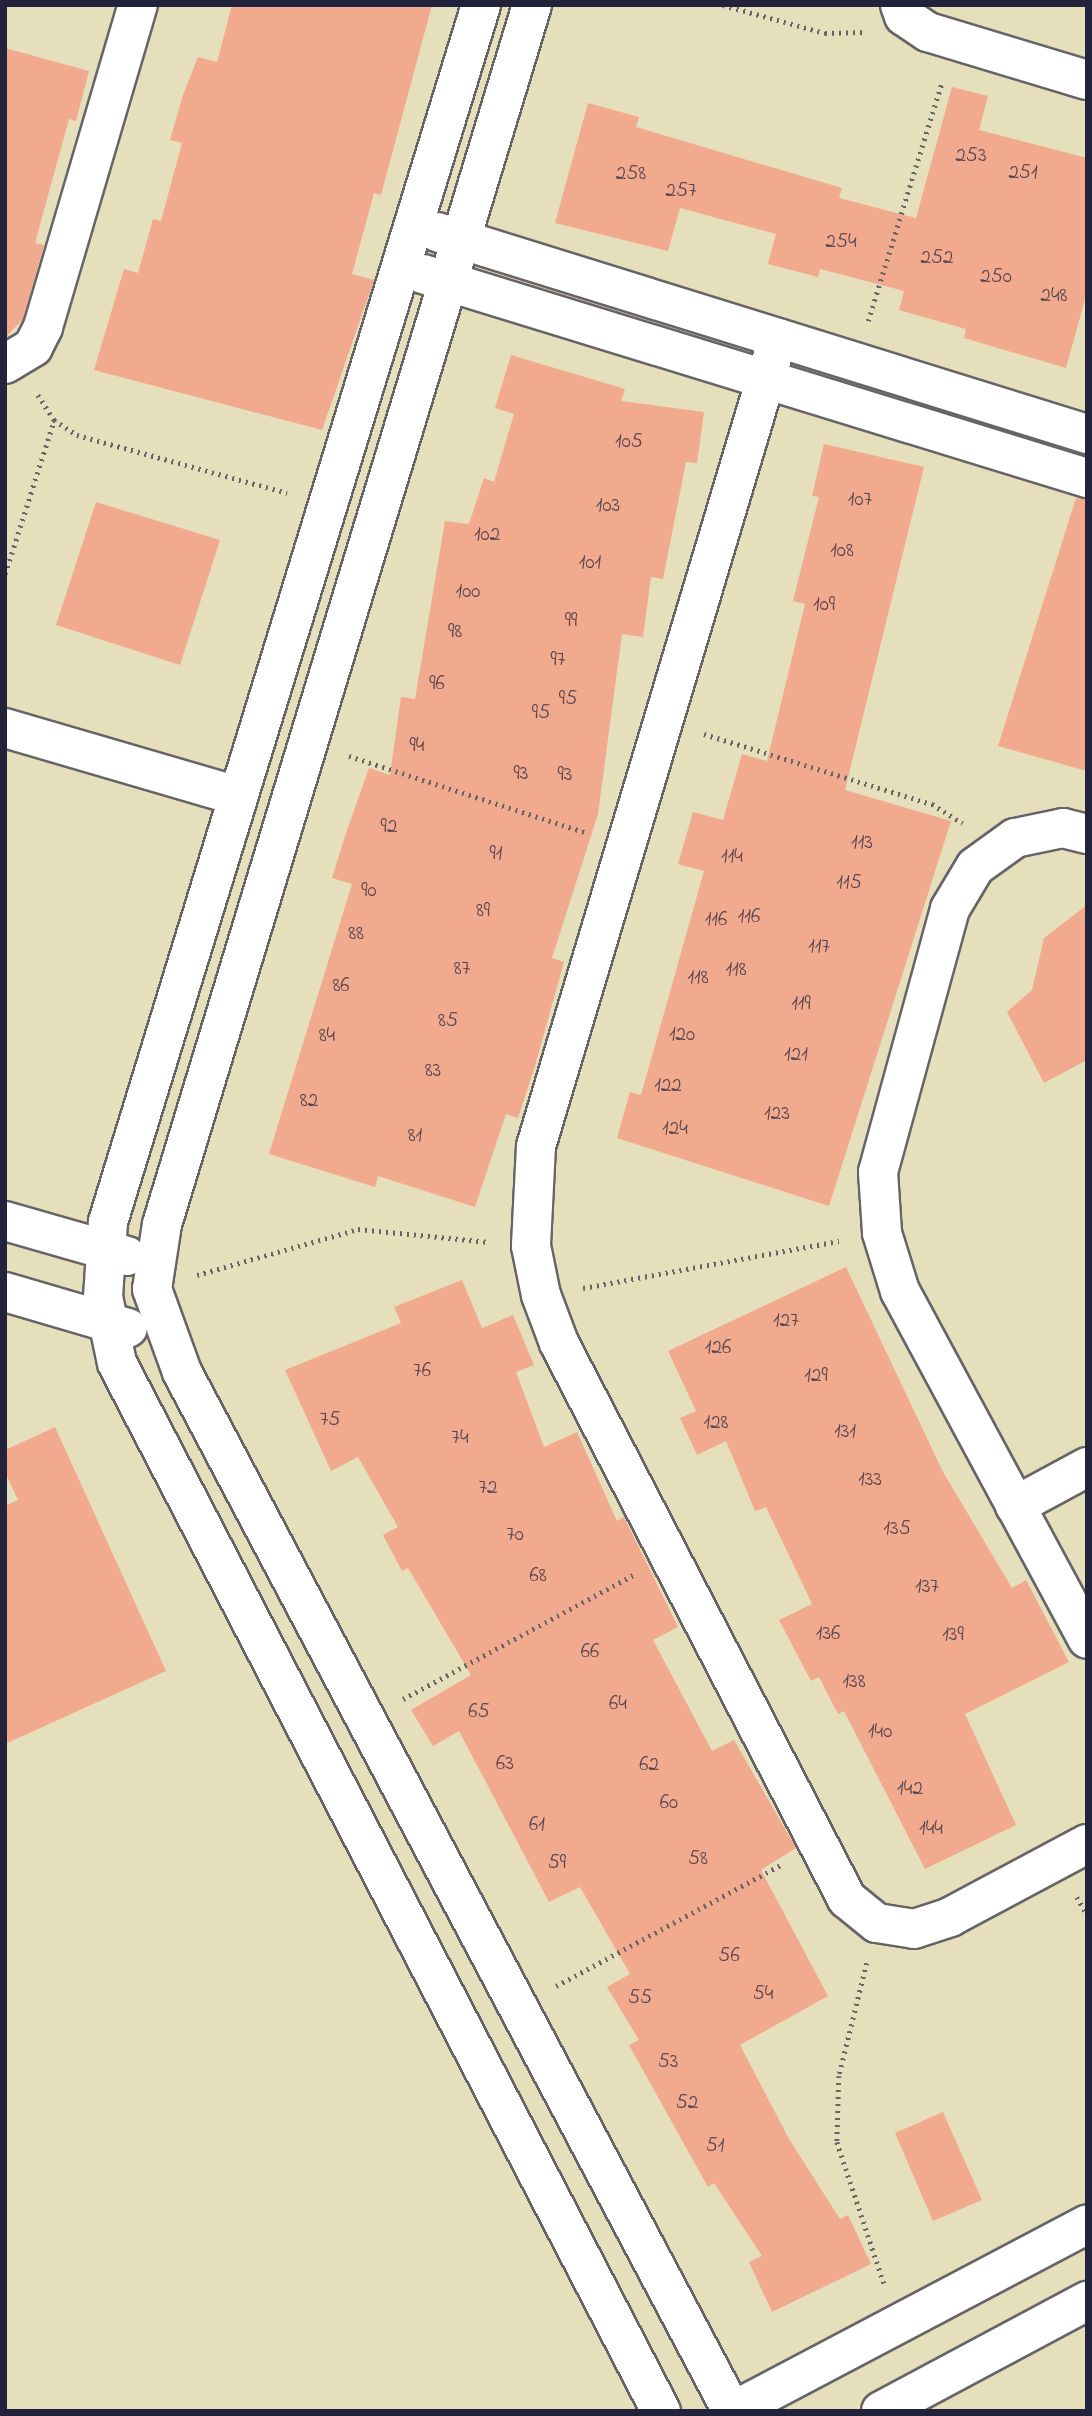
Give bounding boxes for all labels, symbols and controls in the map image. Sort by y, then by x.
house number: 253 [955,143,987,169]
house number: 251 [1008,160,1038,186]
house number: 258 [616,161,646,187]
house number: 257 [665,178,697,204]
house number: 254 [825,229,857,255]
house number: 252 [921,245,953,271]
house number: 250 [980,264,1012,290]
house number: 248 [1041,283,1067,309]
house number: 105 [615,429,643,455]
house number: 107 [848,487,872,513]
house number: 103 [596,493,620,519]
house number: 102 [474,522,500,548]
house number: 108 [830,538,854,564]
house number: 101 [579,550,601,576]
house number: 100 [456,579,480,605]
house number: 109 [813,592,835,618]
house number: 99 [565,608,577,634]
house number: 98 [448,619,462,645]
house number: 97 [551,647,565,673]
house number: 96 [429,671,445,697]
house number: 95 [559,686,577,712]
house number: 95 [532,700,550,726]
house number: 94 [410,733,424,759]
house number: 93 [514,761,528,787]
house number: 93 [558,762,572,788]
house number: 92 [381,814,397,840]
house number: 113 [851,830,873,856]
house number: 91 [490,841,502,867]
house number: 114 [721,844,743,870]
house number: 115 [836,870,862,896]
house number: 90 [361,878,377,904]
house number: 89 [476,898,490,924]
house number: 116 [738,904,760,930]
house number: 116 [705,907,727,933]
house number: 88 [348,921,364,947]
house number: 117 [808,934,830,960]
house number: 87 [454,956,470,982]
house number: 118 [725,957,747,983]
house number: 118 [687,965,709,991]
house number: 86 [332,973,350,999]
house number: 119 [791,991,811,1017]
house number: 85 [438,1008,458,1034]
house number: 120 [669,1022,695,1048]
house number: 84 [319,1023,335,1049]
house number: 121 [784,1042,808,1068]
house number: 83 [425,1058,441,1084]
house number: 122 [654,1073,682,1099]
house number: 82 [300,1088,318,1114]
house number: 123 [764,1101,790,1127]
house number: 124 [662,1116,688,1142]
house number: 81 [408,1123,422,1149]
house number: 127 [773,1308,799,1334]
house number: 126 [705,1335,731,1361]
house number: 76 [413,1358,431,1384]
house number: 129 [804,1363,828,1389]
house number: 75 [320,1407,340,1433]
house number: 128 [704,1410,728,1436]
house number: 131 [834,1419,856,1445]
house number: 74 [451,1425,469,1451]
house number: 133 [858,1467,882,1493]
house number: 72 [478,1475,498,1501]
house number: 135 [883,1516,911,1542]
house number: 70 [506,1522,524,1548]
house number: 68 [529,1563,547,1589]
house number: 137 [915,1574,939,1600]
house number: 136 [816,1621,840,1647]
house number: 139 [942,1622,964,1648]
house number: 66 [581,1639,599,1665]
house number: 138 [842,1669,866,1695]
house number: 64 [609,1691,627,1717]
house number: 65 [468,1699,490,1725]
house number: 140 [868,1719,892,1745]
house number: 63 [496,1751,514,1777]
house number: 62 [639,1752,659,1778]
house number: 142 [897,1776,923,1802]
house number: 60 [660,1790,678,1816]
house number: 61 [529,1812,545,1838]
house number: 144 [919,1816,943,1842]
house number: 58 [688,1846,708,1872]
house number: 59 [548,1850,566,1876]
house number: 56 [718,1943,740,1969]
house number: 54 [753,1981,773,2007]
house number: 55 [628,1985,652,2011]
house number: 53 [658,2049,678,2075]
house number: 52 [676,2090,698,2116]
house number: 51 [706,2133,724,2159]

